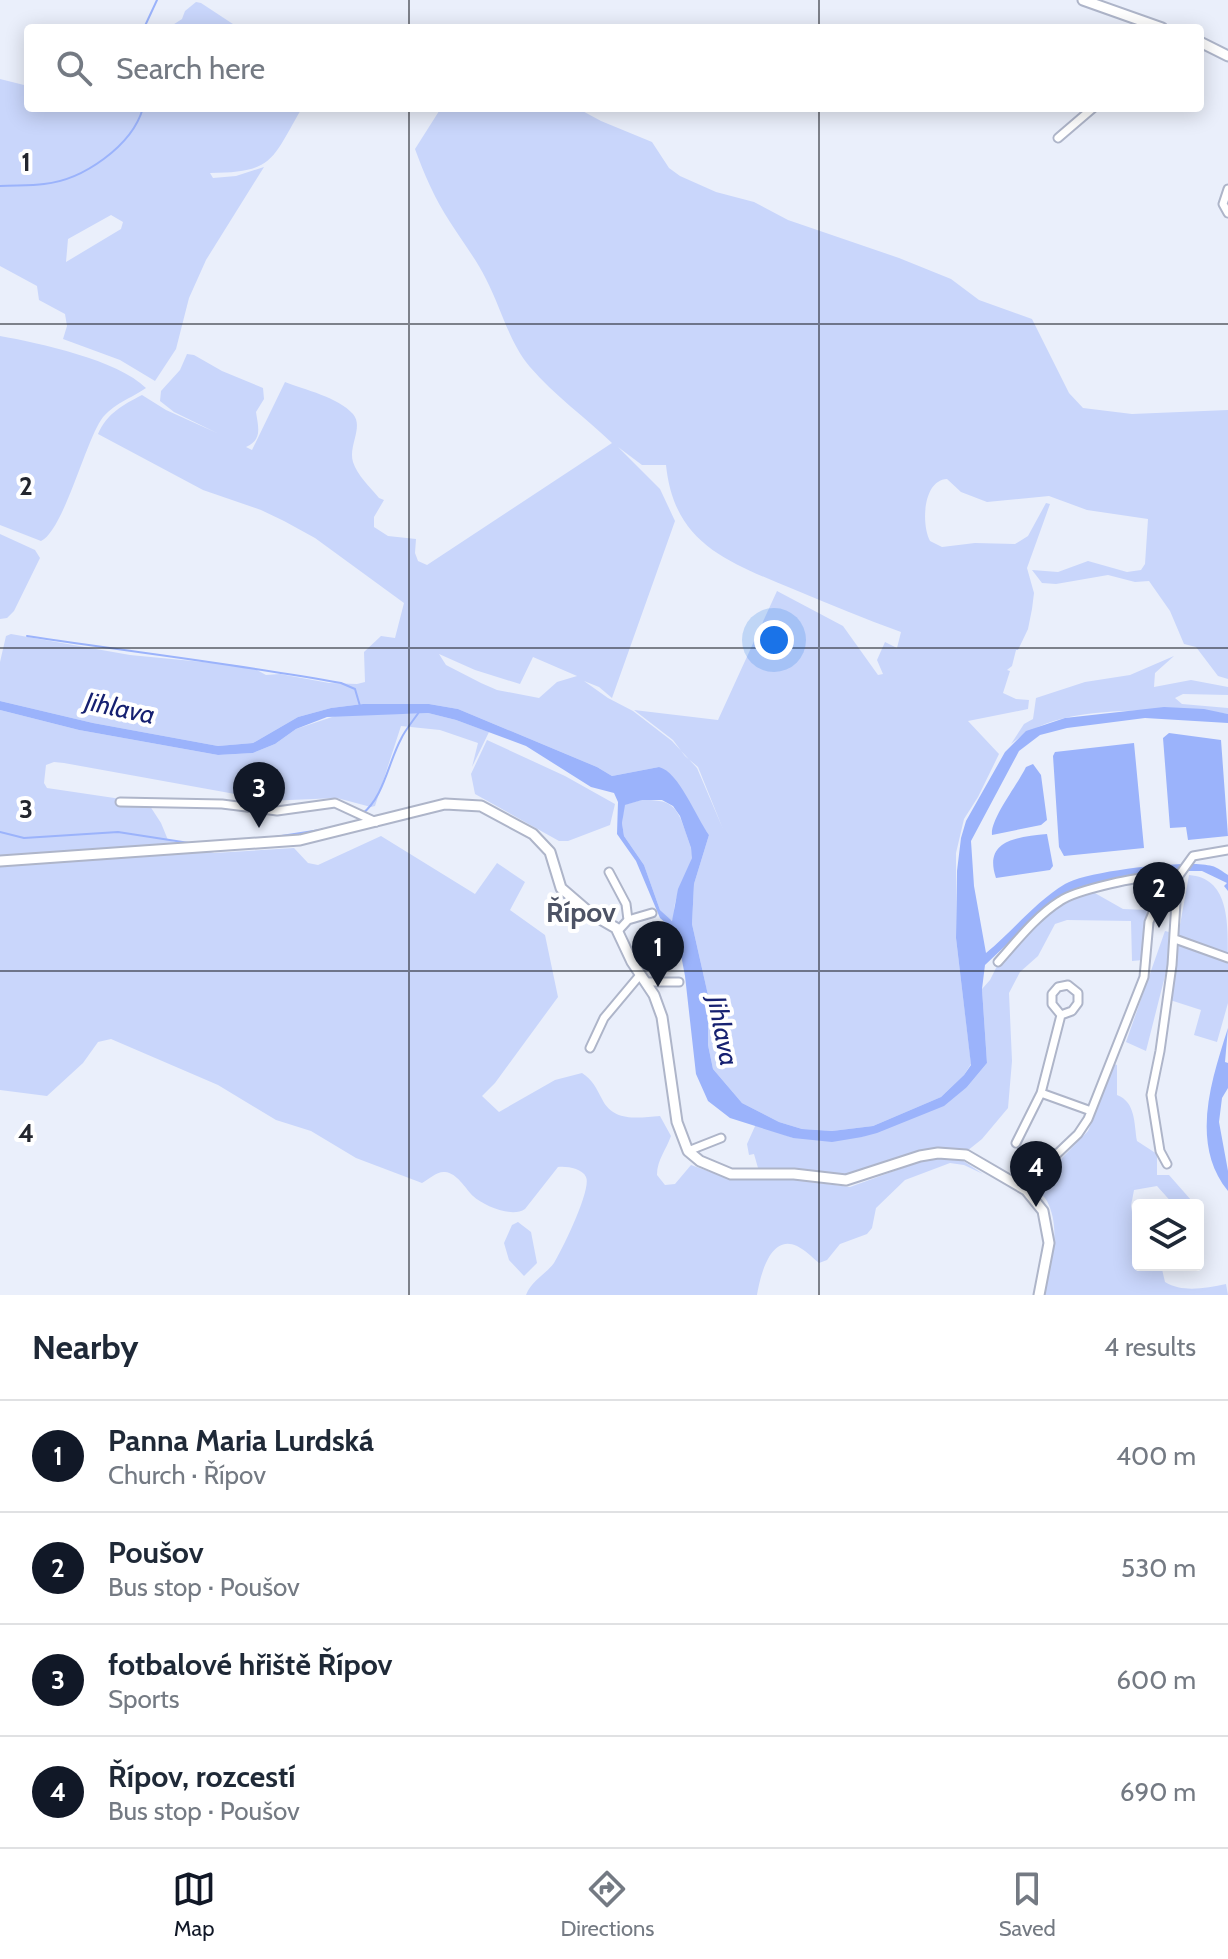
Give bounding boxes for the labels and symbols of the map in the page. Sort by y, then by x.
text: 1 [21,146,31,178]
text: 2 [19,470,33,502]
your location [754,620,794,660]
water label: Jihlava [80,685,158,731]
pin: 3 [233,762,285,828]
text: 3 [19,793,33,825]
pin: 2 [1133,862,1185,928]
district label: Řípov [546,895,616,929]
pin: 1 [632,921,684,987]
water label: Jihlava [700,991,745,1069]
text: 4 [18,1117,34,1149]
pin: 4 [1010,1141,1062,1207]

